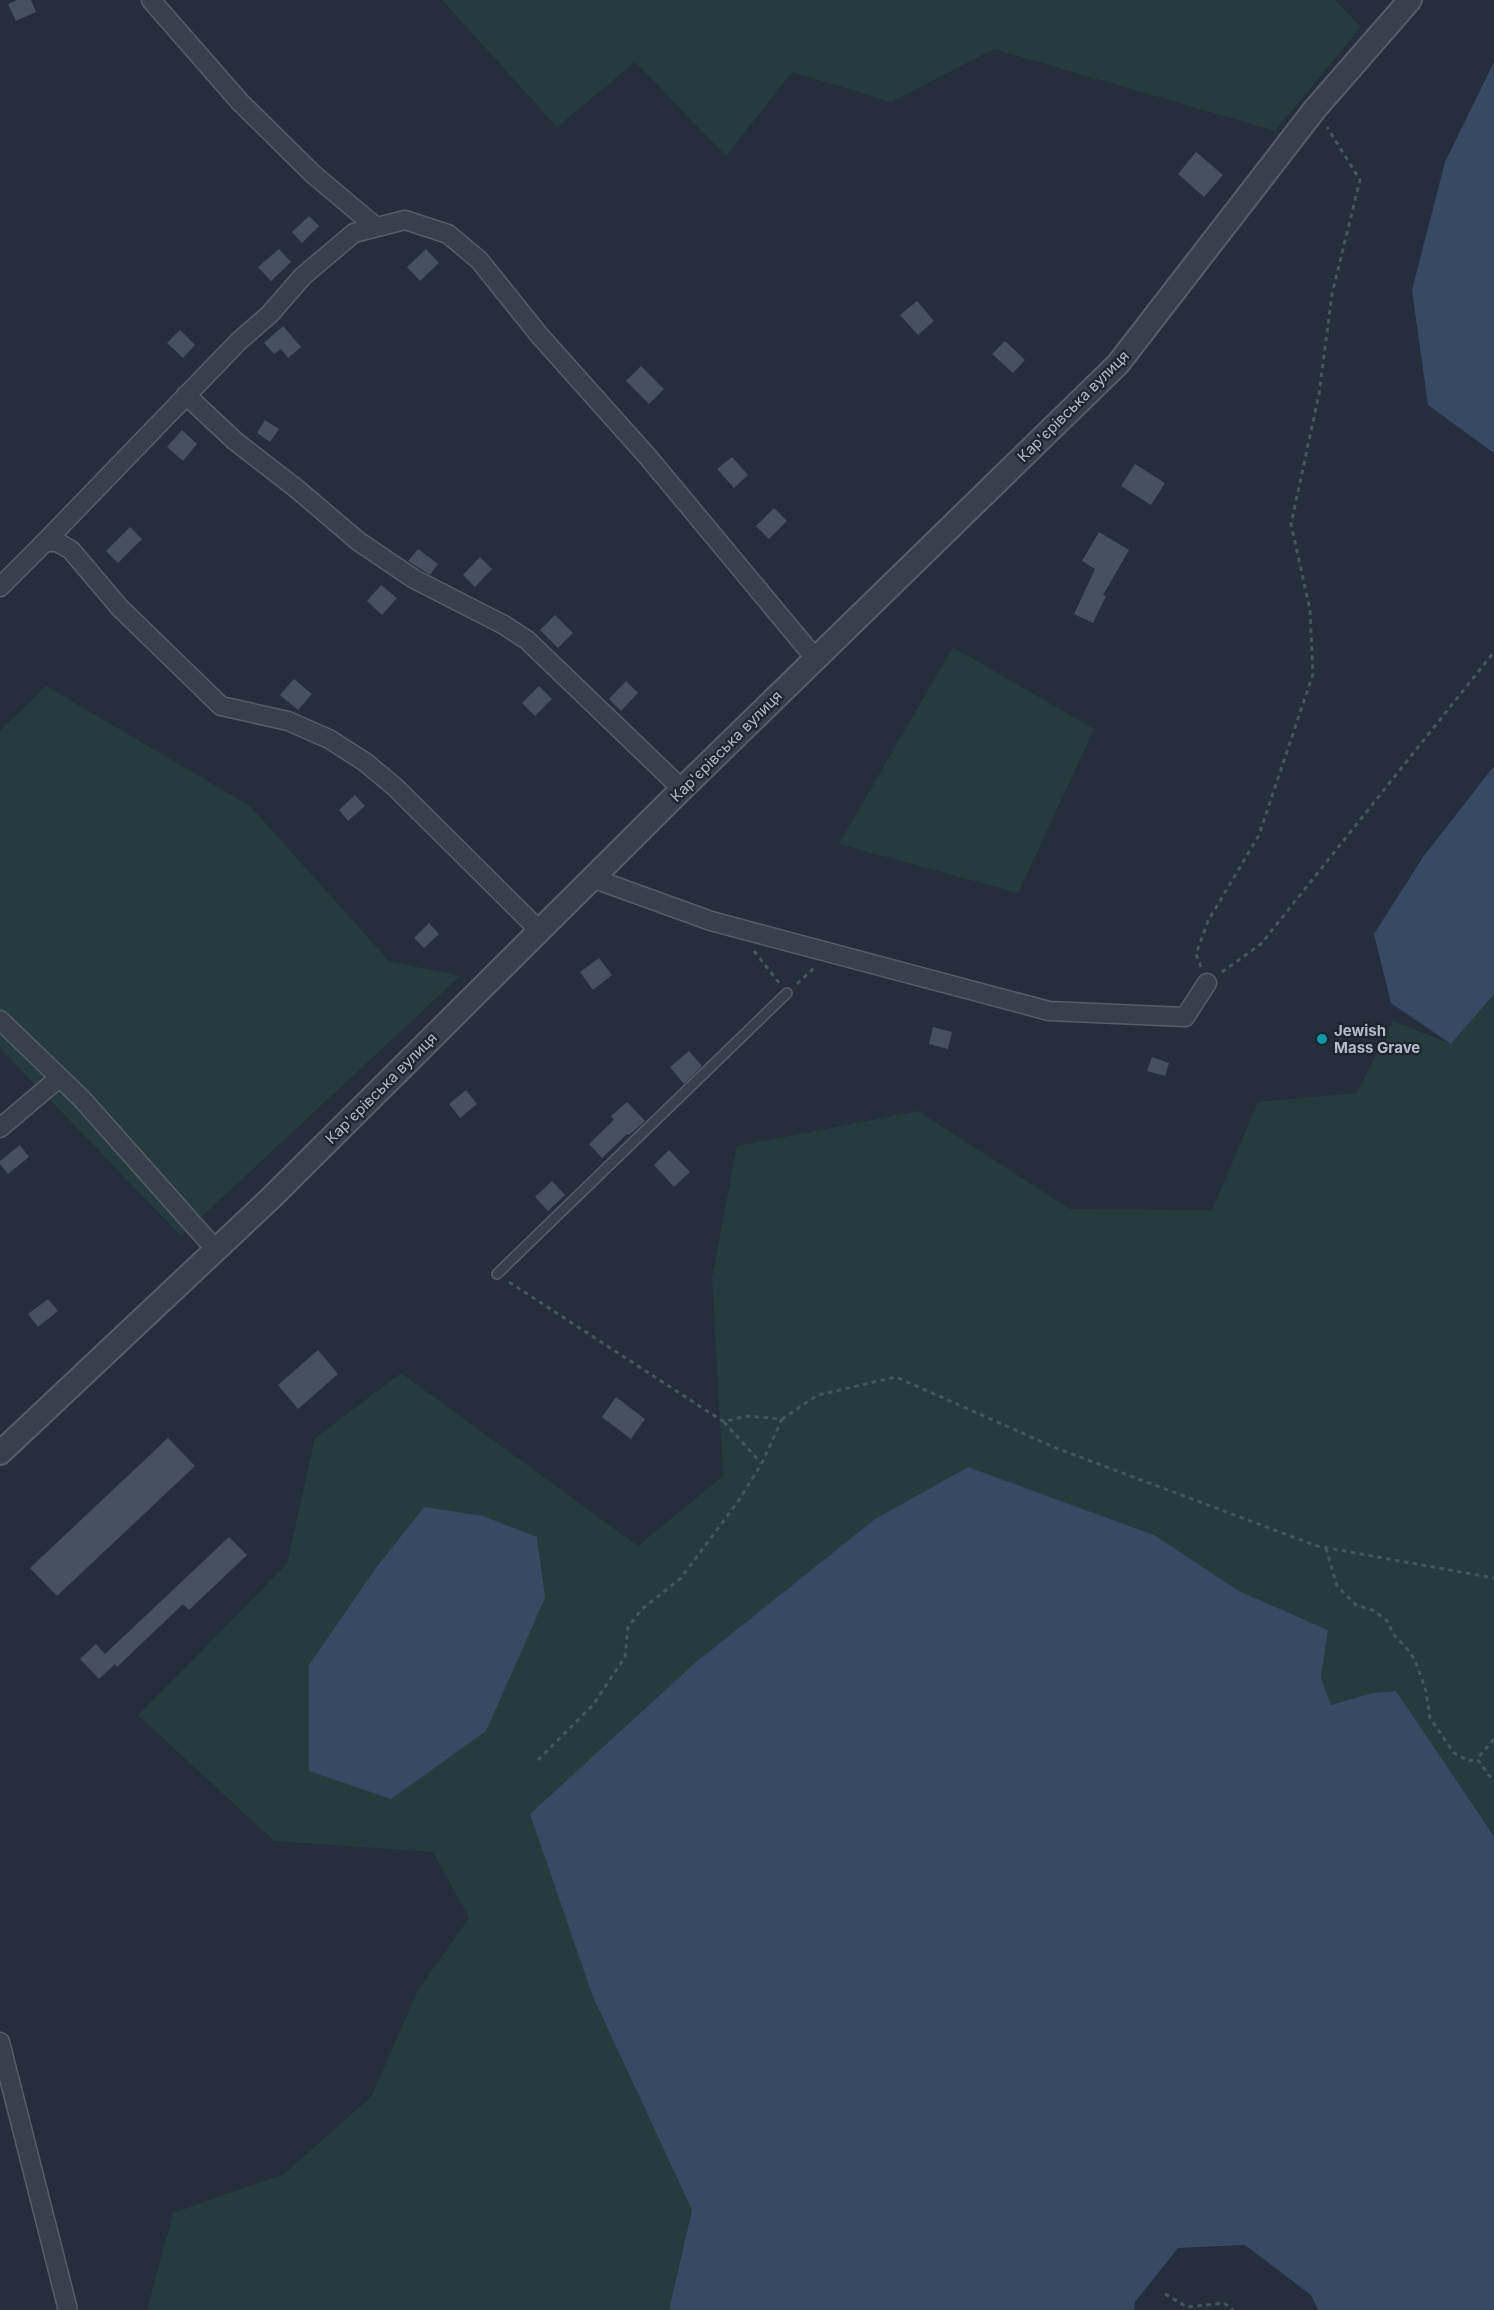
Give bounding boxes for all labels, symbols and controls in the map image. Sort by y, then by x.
street label: Кар'єрівська вулиця [1013,346,1133,466]
street label: Кар'єрівська вулиця [666,686,786,806]
place label: Jewish Mass Grave [1334,1021,1420,1057]
street label: Кар'єрівська вулиця [321,1028,441,1148]
marker: Jewish Mass Grave [1315,1032,1329,1046]

